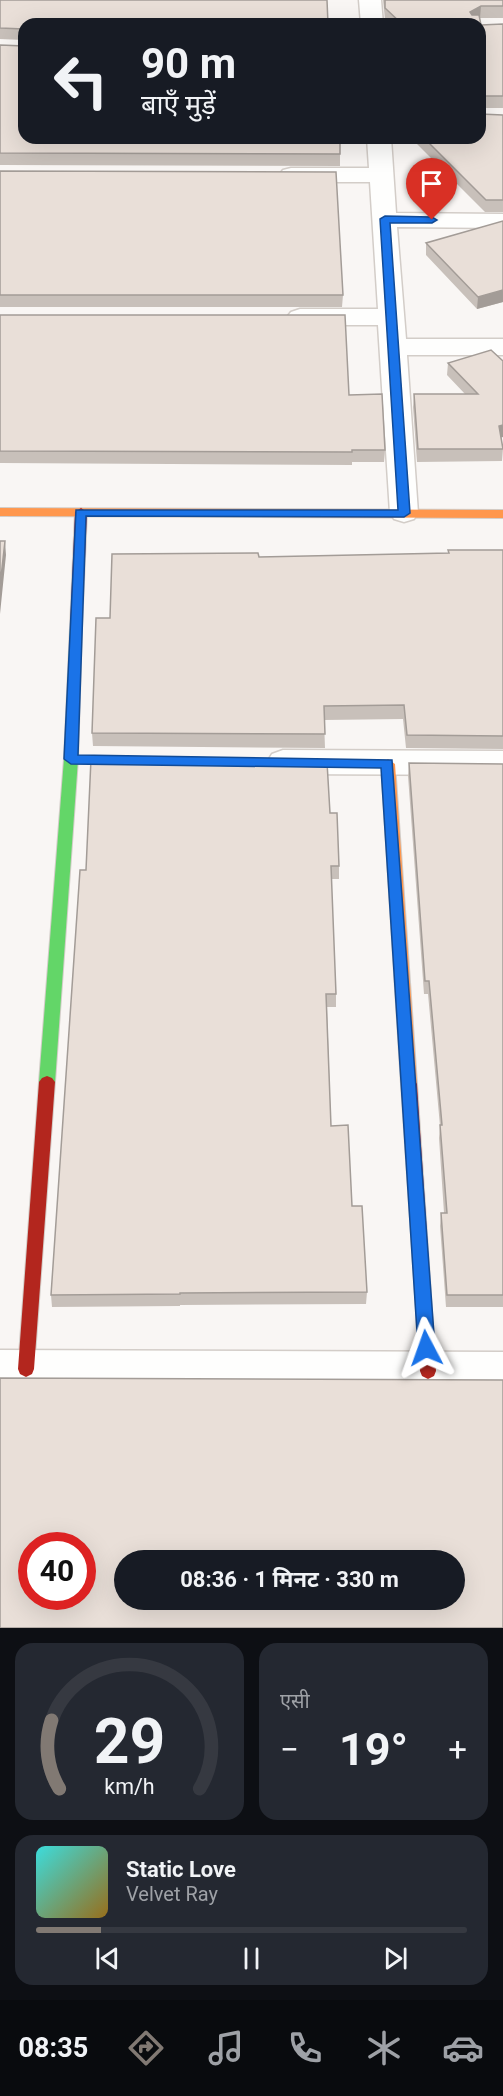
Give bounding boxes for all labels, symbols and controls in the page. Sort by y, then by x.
text: 90 m [141,39,236,88]
icon: left [42,42,120,120]
text: बाएँ मुड़ें [141,89,216,121]
pin [406,158,457,220]
icon: arrive [415,167,448,200]
position arrow [394,1316,458,1380]
speed limit sign: 40 [18,1532,96,1610]
text: 08:36 · 1 मिनट · 330 m [180,1567,399,1592]
text: एसी [280,1689,310,1713]
text: 29 [94,1705,165,1778]
text: 19° [339,1723,408,1776]
text: − [280,1730,299,1769]
text: + [448,1730,467,1769]
text: km/h [104,1774,155,1799]
text: Static Love [126,1857,236,1882]
text: Velvet Ray [126,1882,218,1906]
icon: previous [91,1942,124,1975]
icon: pause [235,1942,268,1975]
icon: next [379,1942,412,1975]
icon: directions [125,2027,167,2069]
icon: music [205,2027,247,2069]
icon: phone [284,2027,326,2069]
icon: climate [363,2027,405,2069]
icon: car [442,2027,484,2069]
text: 08:35 [19,2032,88,2064]

